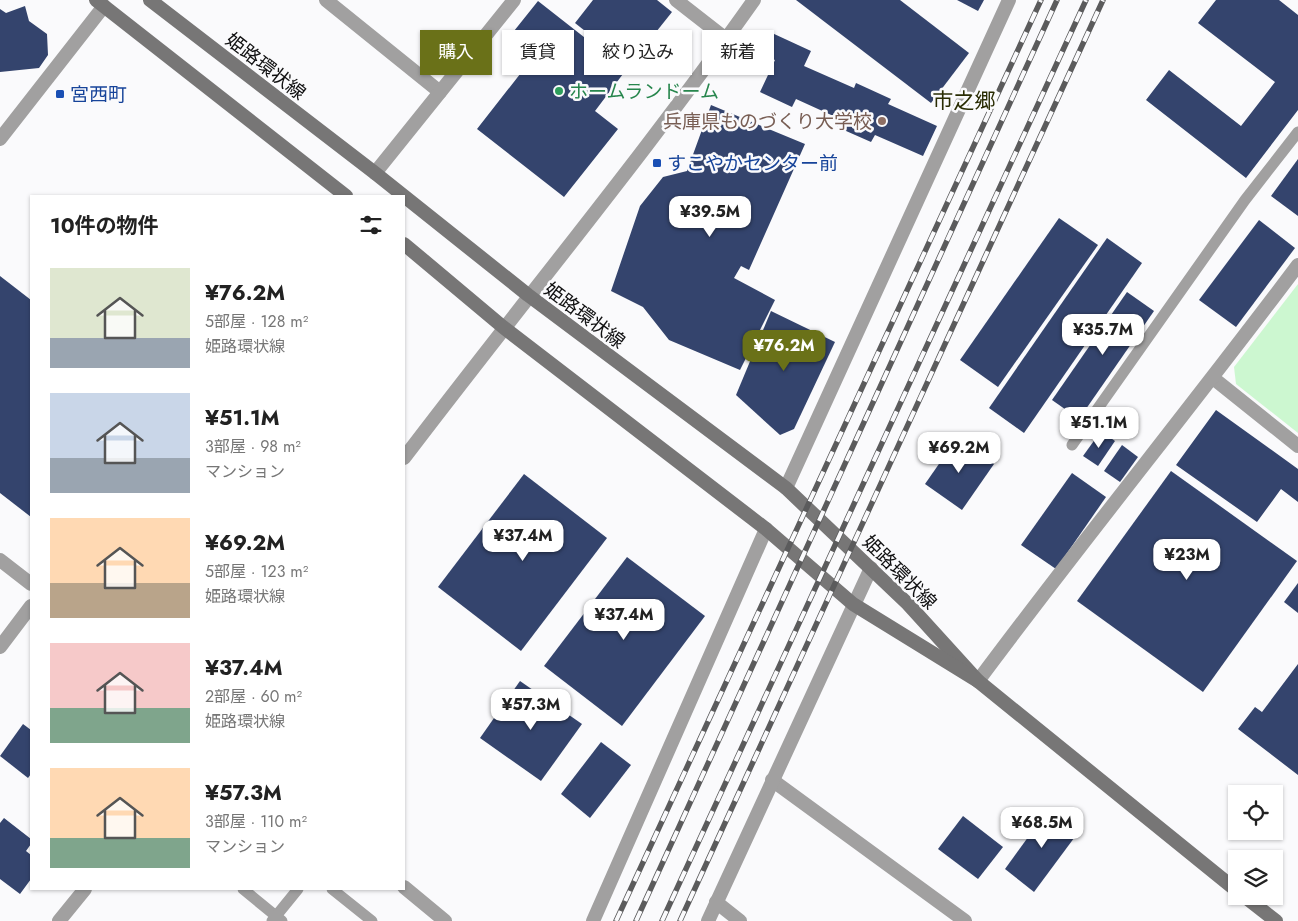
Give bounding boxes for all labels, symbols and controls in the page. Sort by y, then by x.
street label: 姫路環状線 [220,27,311,106]
chip: 購入 [420,30,492,75]
chip: 賃貸 [502,30,574,75]
chip: 絞り込み [584,30,692,75]
chip: 新着 [702,30,774,75]
place label: ホームランドーム [569,78,719,105]
place label: 宮西町 [70,81,127,108]
marker: ホームランドーム [553,85,565,97]
district label: 市之郷 [933,86,996,116]
marker: 宮西町 [54,88,66,100]
place label: 兵庫県ものづくり大学校 [663,108,872,135]
marker: 兵庫県ものづくり大学校 [876,115,888,127]
place label: すこやかセンター前 [667,150,838,177]
marker: すこやかセンター前 [651,157,663,169]
pin: ¥39.5M [669,196,751,238]
text: ¥39.5M [680,200,740,223]
text: 10件の物件 [50,211,159,241]
icon: filters [357,211,385,239]
street label: 姫路環状線 [539,276,631,355]
text: ¥76.2M [205,278,285,308]
icon: home [90,288,150,348]
text: 5部屋 · 128 m² [205,310,308,333]
pin: ¥35.7M [1062,314,1144,356]
text: ¥35.7M [1073,318,1133,341]
pin: ¥76.2M [743,330,825,372]
text: ¥76.2M [754,334,814,357]
text: 姫路環状線 [205,335,285,358]
text: ¥51.1M [205,403,279,433]
pin: ¥51.1M [1058,406,1140,449]
text: ¥51.1M [1071,411,1127,434]
icon: home [90,413,150,473]
pin: ¥69.2M [918,432,1000,474]
text: 3部屋 · 98 m² [205,435,301,458]
text: ¥69.2M [929,436,989,459]
text: マンション [205,460,285,483]
pin: ¥37.4M [482,520,564,562]
text: ¥37.4M [493,524,553,547]
text: ¥69.2M [205,528,285,558]
street label: 姫路環状線 [857,529,943,615]
icon: home [90,538,150,598]
pin: ¥23M [1157,538,1217,581]
text: ¥23M [1164,543,1210,566]
text: 5部屋 · 123 m² [205,560,308,583]
text: 姫路環状線 [205,585,285,608]
pin: ¥37.4M [583,598,665,641]
text: ¥37.4M [594,603,654,626]
text: ¥37.4M [205,653,282,683]
icon: home [90,663,150,723]
text: 2部屋 · 60 m² [205,685,302,708]
pin: ¥57.3M [490,688,572,731]
text: ¥57.3M [502,693,560,716]
text: 姫路環状線 [205,710,285,733]
text: ¥57.3M [205,778,282,808]
map controls [1228,785,1283,905]
button: locate [1228,785,1283,840]
icon: home [90,788,150,848]
pin: ¥68.5M [1001,806,1083,849]
text: 3部屋 · 110 m² [205,810,307,833]
text: ¥68.5M [1012,811,1072,834]
text: マンション [205,835,285,858]
button: layers [1228,850,1283,905]

